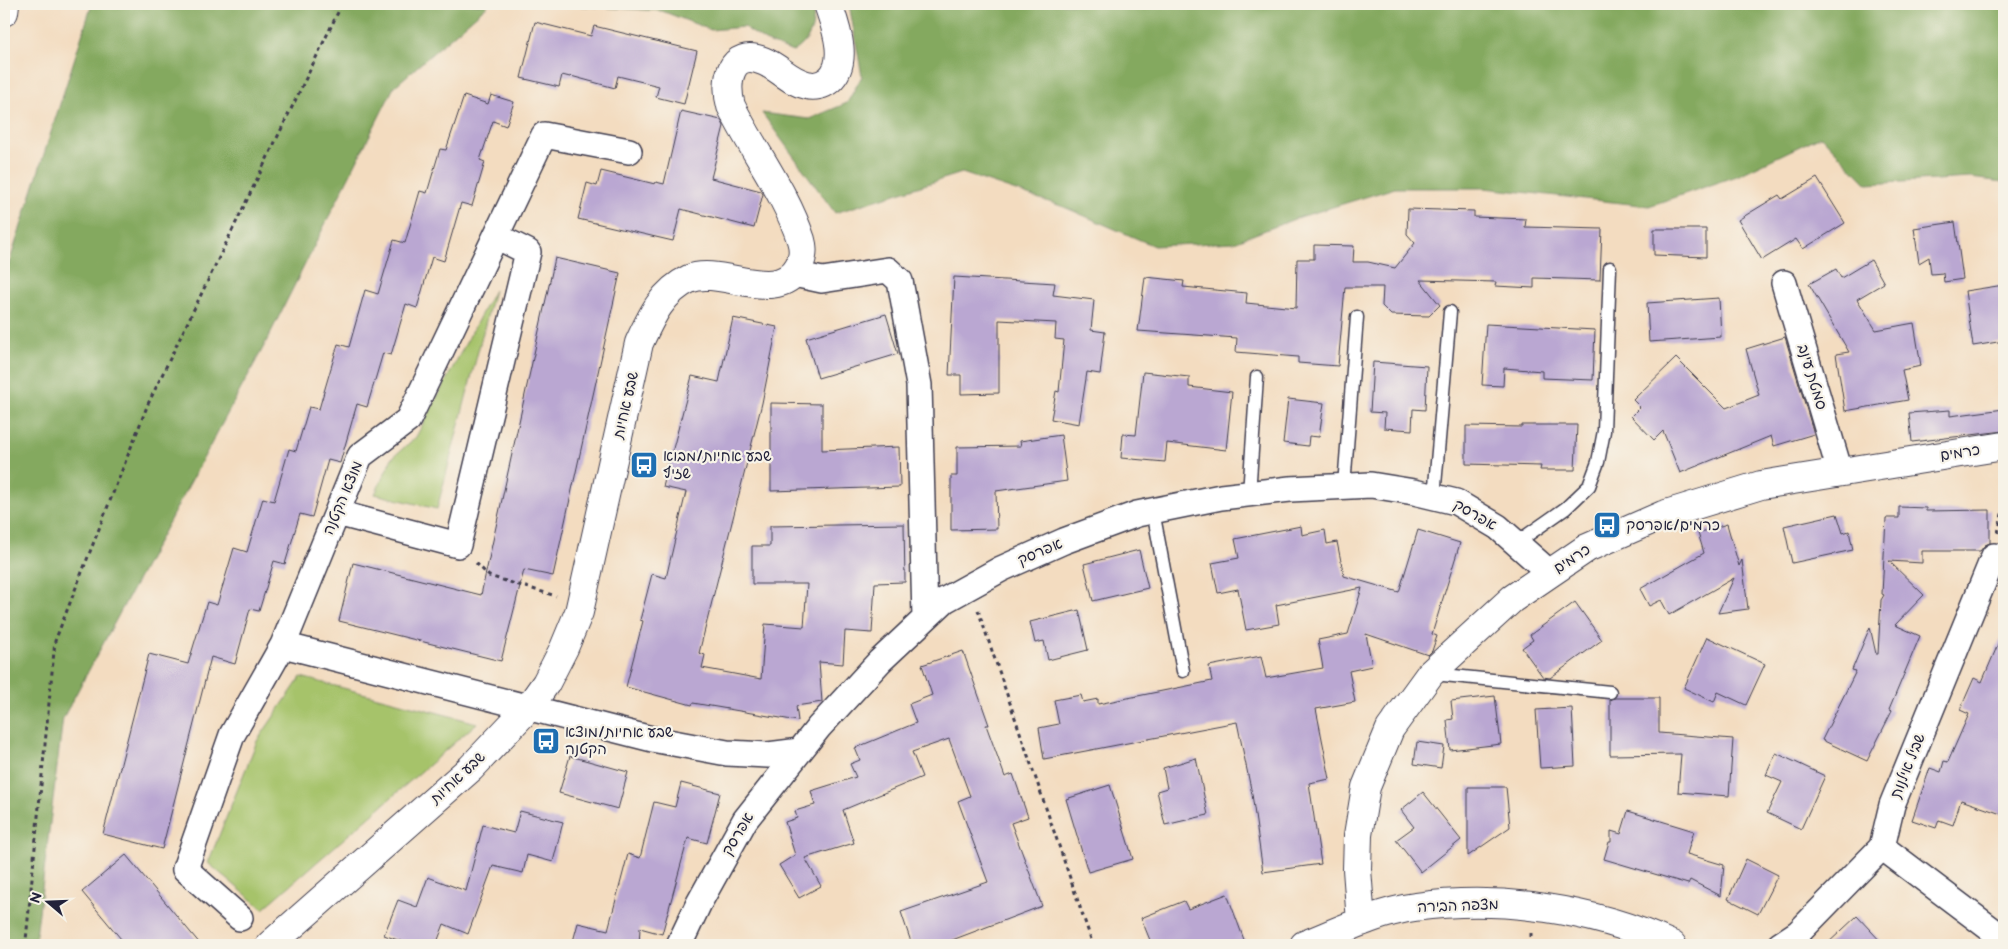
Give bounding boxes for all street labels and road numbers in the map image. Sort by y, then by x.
street label: סמטת עינב [1793,342,1831,412]
street label: שבע אחיות [609,369,643,442]
street label: כרמים [1939,440,1981,466]
street label: מוצא הקטנה [319,458,367,538]
street label: אפרסק [1450,495,1500,535]
street label: אפרסק [1015,534,1066,570]
street label: כרמים [1550,540,1594,578]
street label: שביל אילנות [1886,730,1930,801]
street label: שבע אחיות [426,747,490,809]
street label: אפרסק [718,809,758,859]
street label: מצפה הבירה [1417,895,1499,917]

